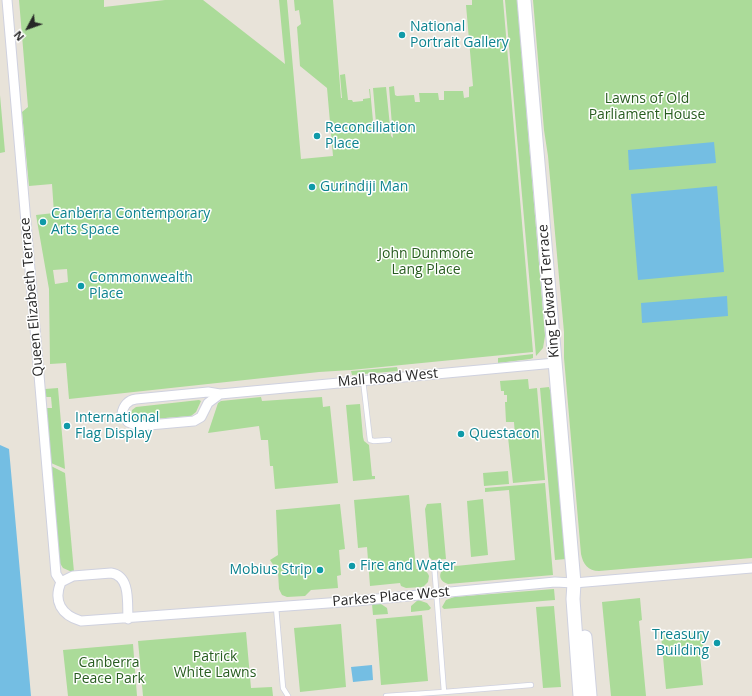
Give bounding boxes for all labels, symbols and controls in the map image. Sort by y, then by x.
north arrow [8,8,48,48]
place label: National Portrait Gallery [410,19,509,52]
text: N [10,28,27,45]
marker: National Portrait Gallery [397,30,407,40]
park label: Lawns of Old Parliament House [589,91,705,124]
place label: Reconciliation Place [325,120,416,152]
marker: Reconciliation Place [312,131,322,141]
place label: Gurindiji Man [320,179,408,195]
marker: Gurindiji Man [307,182,317,192]
place label: Canberra Contemporary Arts Space [51,206,210,238]
street label: Queen Elizabeth Terrace [17,217,47,377]
marker: Canberra Contemporary Arts Space [38,217,48,227]
street label: King Edward Terrace [535,223,563,359]
park label: John Dunmore Lang Place [378,246,474,278]
place label: Commonwealth Place [89,270,193,302]
marker: Commonwealth Place [76,281,86,291]
street label: Mall Road West [337,365,439,391]
place label: International Flag Display [75,410,159,442]
marker: International Flag Display [62,421,72,431]
place label: Questacon [469,426,539,442]
marker: Questacon [456,429,466,439]
place label: Fire and Water [360,558,456,574]
marker: Fire and Water [347,561,357,571]
place label: Mobius Strip [230,562,312,578]
marker: Mobius Strip [315,565,325,575]
street label: Parkes Place West [332,583,450,611]
place label: Treasury Building [652,627,709,660]
marker: Treasury Building [712,638,722,648]
park label: Patrick White Lawns [174,649,256,682]
park label: Canberra Peace Park [73,655,145,688]

